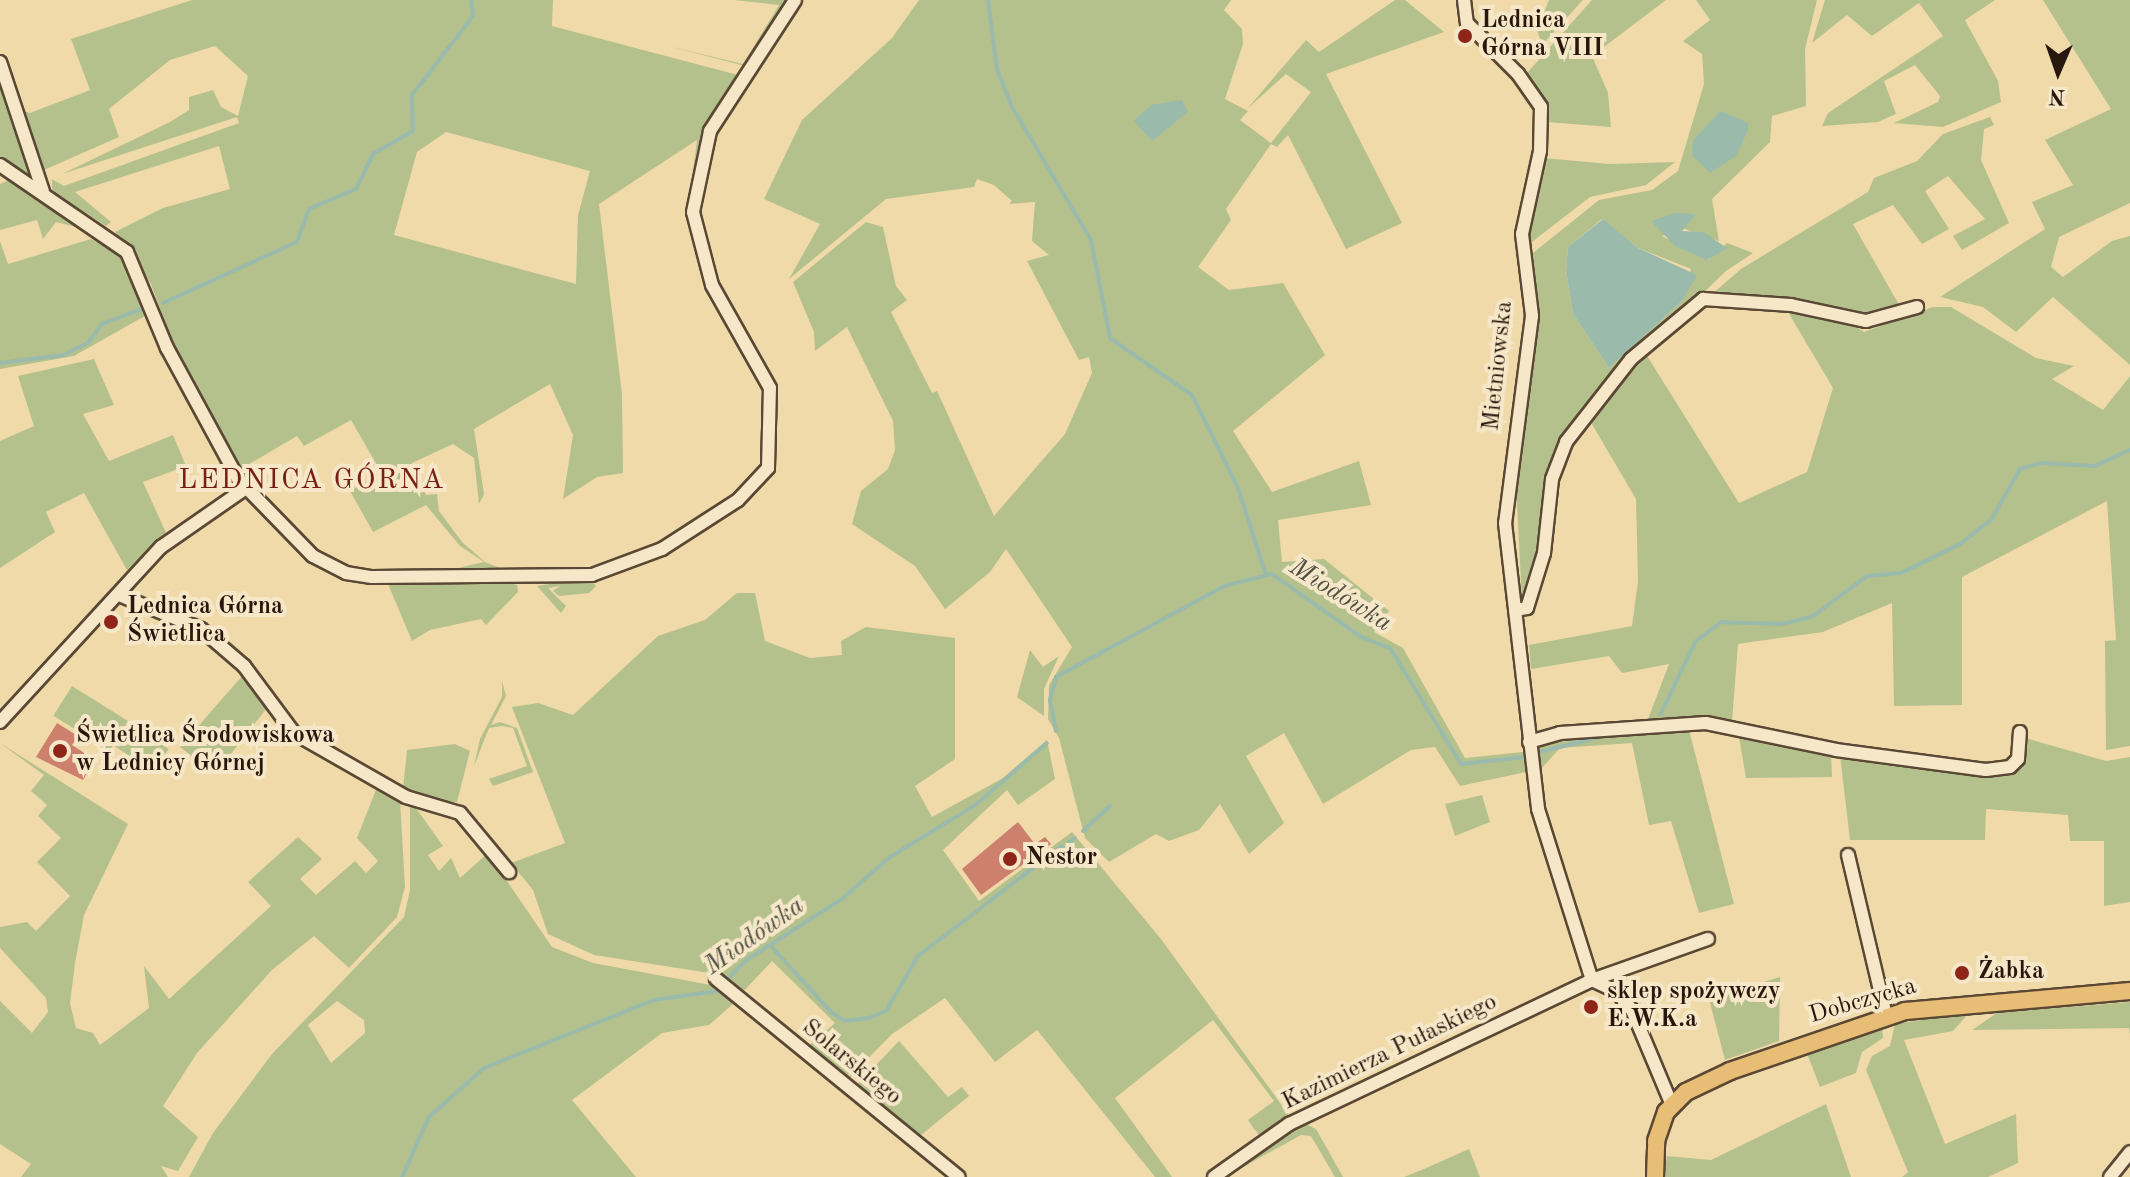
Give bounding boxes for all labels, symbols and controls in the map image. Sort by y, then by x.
place label: Lednica Górna VIII [1481,8,1603,64]
marker: Lednica Górna VIII [1456,27,1474,45]
north arrow [2018,32,2098,112]
text: N [2048,85,2066,107]
street label: Mietniowska [1478,300,1520,432]
district label: LEDNICA GÓRNA [179,464,445,498]
water label: Miodówka [1283,552,1397,640]
place label: Lednica Górna Świetlica [127,594,283,650]
marker: Lednica Górna Świetlica [102,613,120,631]
place label: Świetlica Środowiskowa w Lednicy Górnej [76,723,334,779]
marker: Świetlica Środowiskowa w Lednicy Górnej [51,742,69,760]
place label: Nestor [1026,845,1097,873]
marker: Nestor [1001,850,1019,868]
water label: Miodówka [699,891,811,983]
place label: Żabka [1978,959,2044,987]
marker: Żabka [1953,964,1971,982]
street label: Dobczycka [1806,973,1920,1031]
place label: sklep spożywczy E.W.K.a [1607,979,1780,1035]
street label: Kazimierza Pułaskiego [1278,988,1502,1118]
marker: sklep spożywczy E.W.K.a [1582,998,1600,1016]
street label: Solarskiego [795,1014,907,1112]

